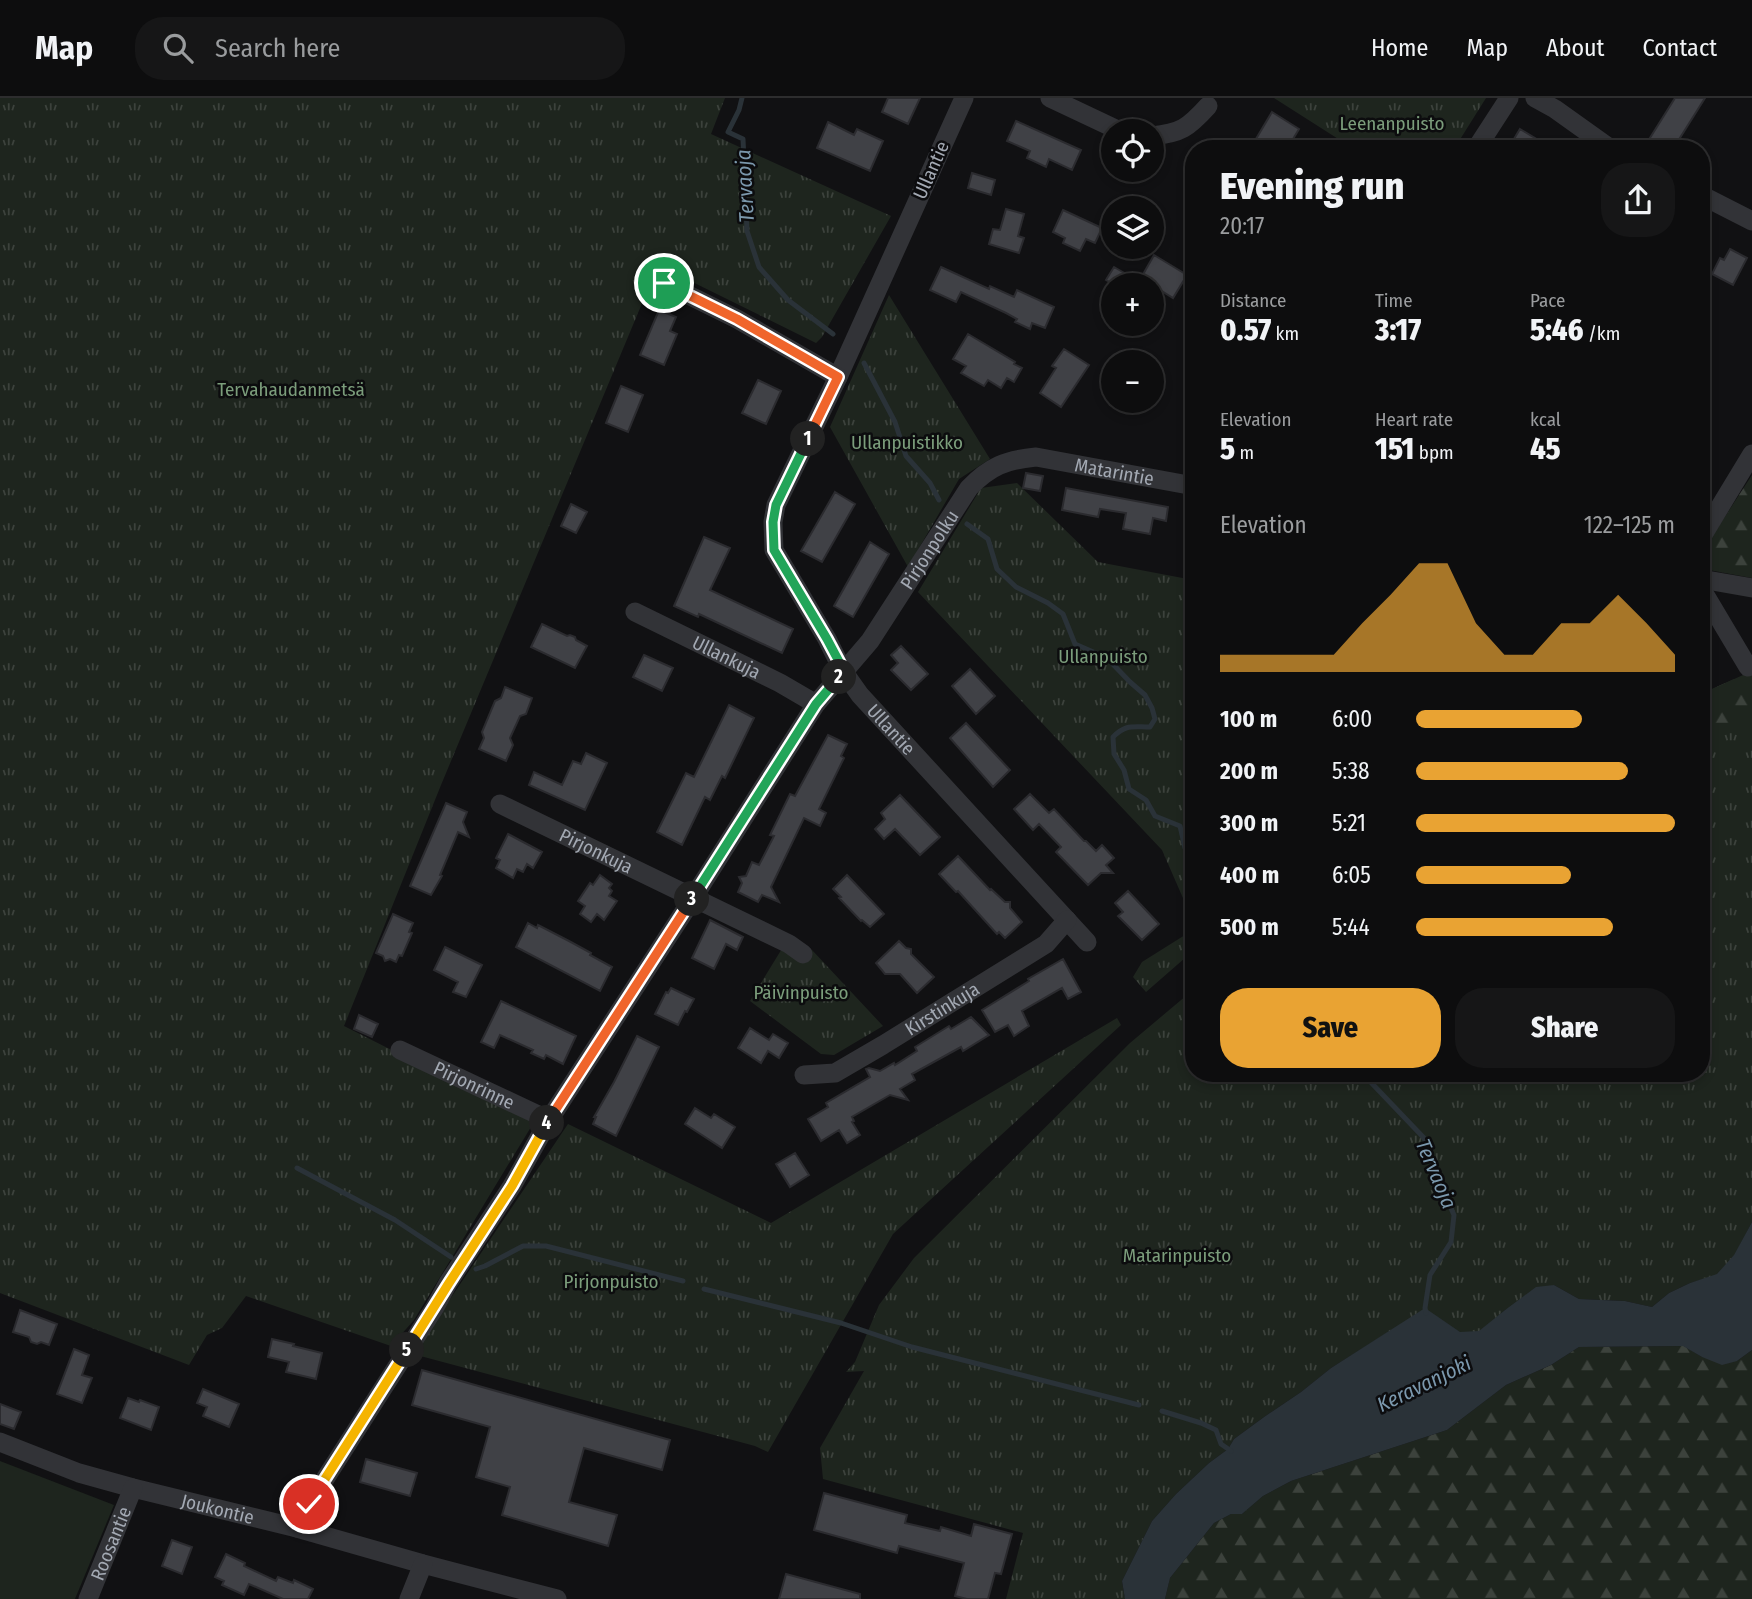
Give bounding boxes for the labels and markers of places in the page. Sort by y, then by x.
pin [634,253,694,313]
pin: 1 [790,422,826,456]
pin: 2 [822,660,856,694]
pin: 3 [674,882,710,916]
pin: 4 [530,1105,564,1140]
pin: 5 [390,1332,424,1368]
pin [279,1474,339,1534]

